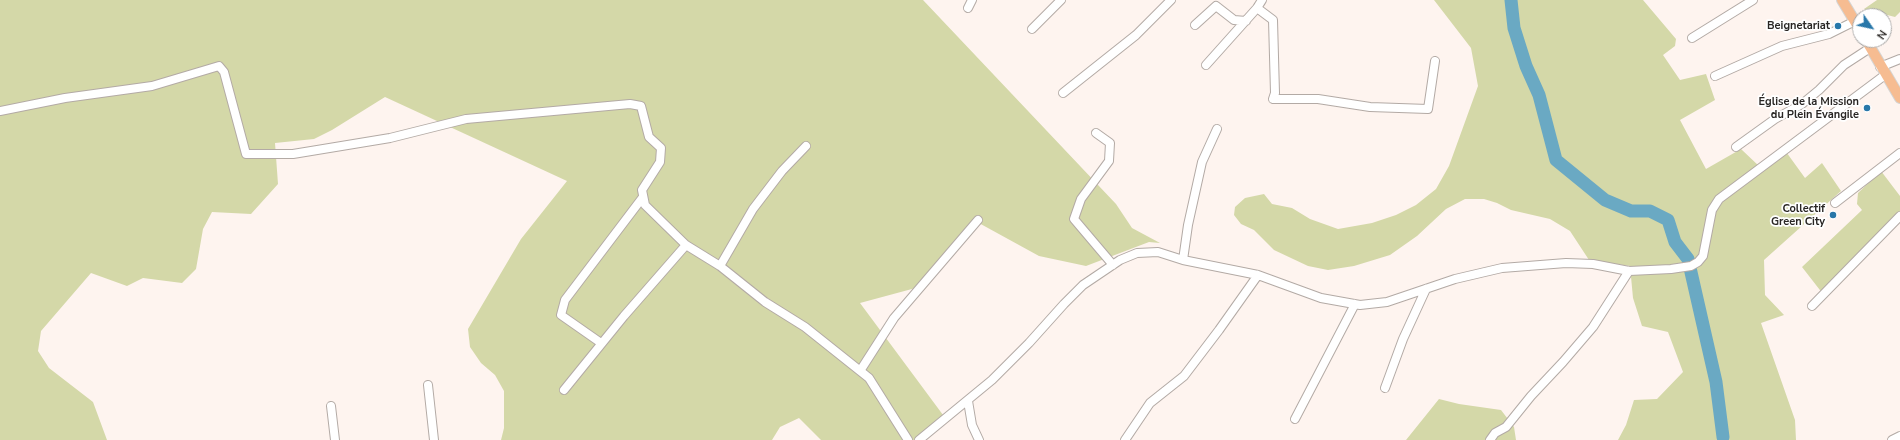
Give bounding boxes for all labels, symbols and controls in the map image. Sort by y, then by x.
north arrow [1852,8,1892,48]
place label: Beignetariat [1767,19,1830,33]
marker: Beignetariat [1833,21,1843,31]
text: N [1873,27,1890,42]
place label: Église de la Mission du Plein Évangile [1759,95,1859,121]
marker: Église de la Mission du Plein Évangile [1862,103,1872,113]
place label: Collectif Green City [1771,202,1825,228]
marker: Collectif Green City [1828,210,1838,220]

